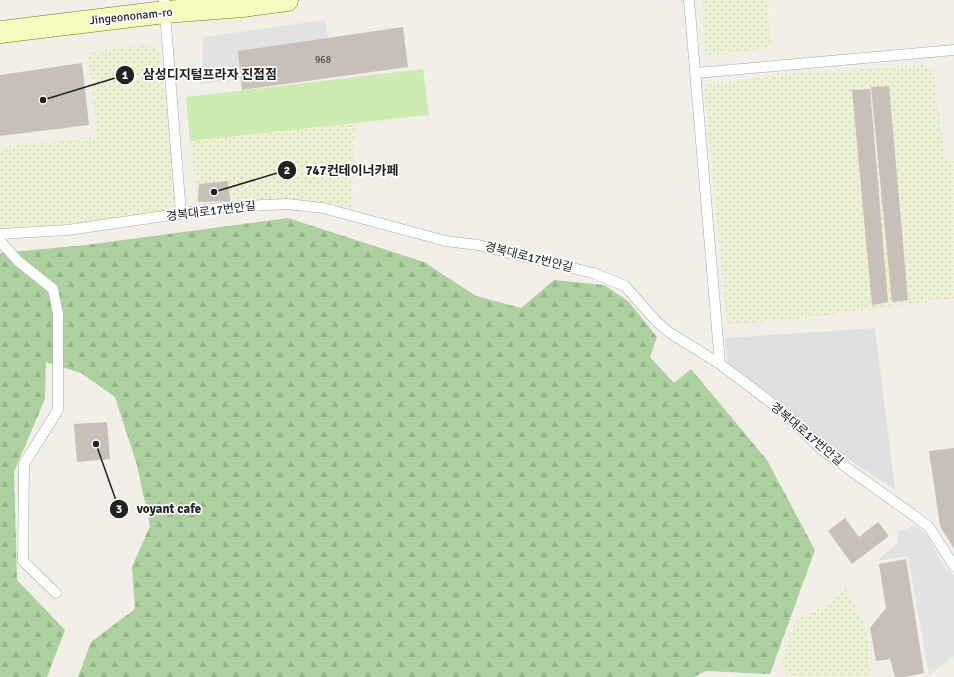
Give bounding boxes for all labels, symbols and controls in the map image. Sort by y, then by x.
street label: Jingeononam-ro [89,5,173,28]
house number: 968 [315,54,331,66]
callout: 삼성디지털프라자 진접점 [115,62,285,87]
text: 삼성디지털프라자 진접점 [143,67,277,83]
text: 1 [122,68,129,83]
callout: 747컨테이너카페 [277,158,406,183]
text: 2 [284,163,290,178]
text: 747컨테이너카페 [306,163,398,179]
street label: 경복대로17번안길 [165,199,257,224]
street label: 경복대로17번안길 [483,239,574,276]
street label: 경복대로17번안길 [767,400,846,469]
callout: voyant cafe [109,496,210,521]
text: voyant cafe [136,501,202,517]
text: 3 [116,502,122,517]

